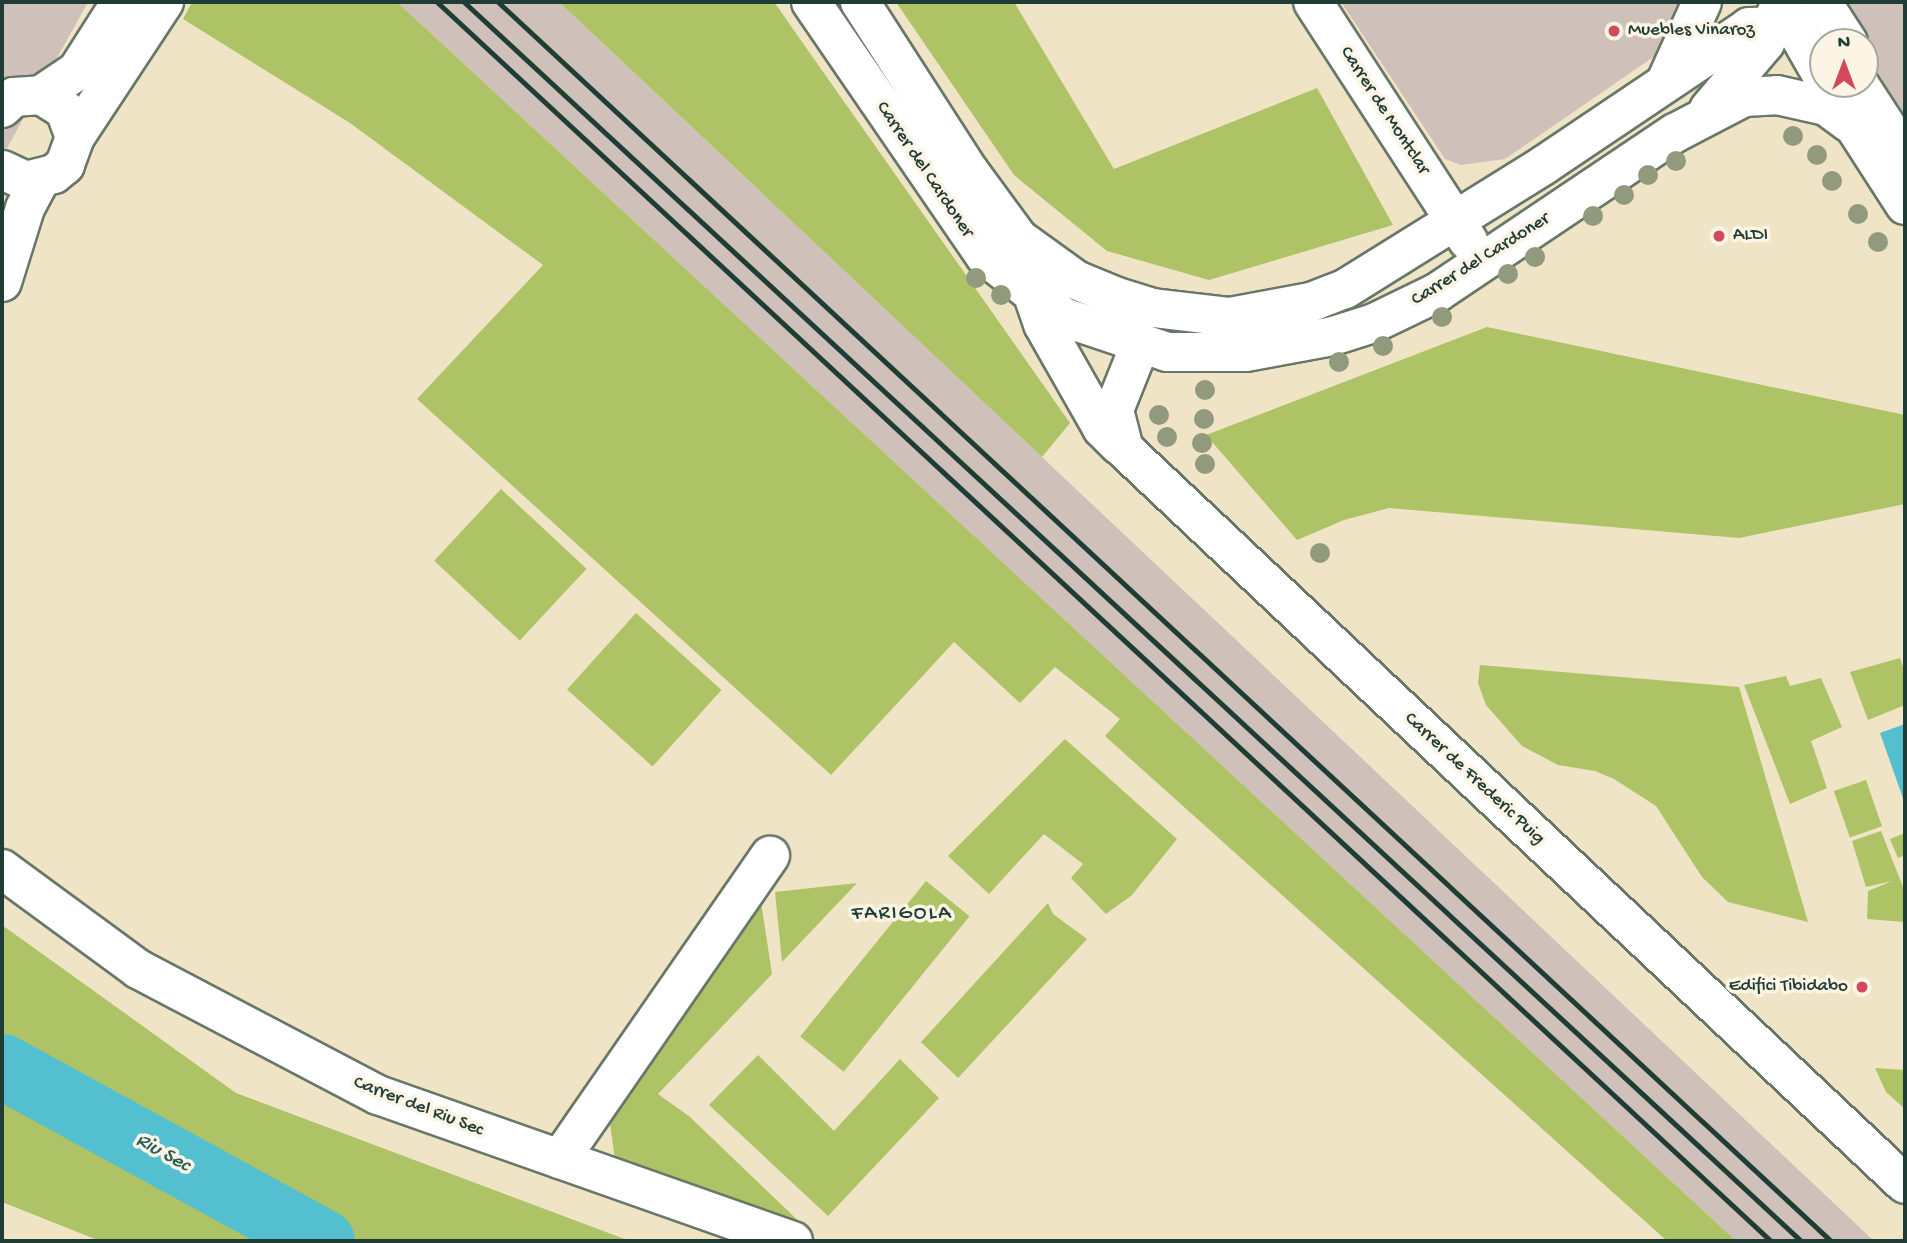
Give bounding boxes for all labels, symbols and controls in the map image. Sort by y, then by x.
place label: Muebles Vinaroz [1628,20,1755,42]
marker: Muebles Vinaroz [1606,23,1622,39]
north arrow [1809,28,1879,98]
text: N [1838,32,1850,55]
street label: Carrer de Montclar [1334,43,1434,179]
street label: Carrer del Cardoner [870,98,978,242]
street label: Carrer del Cardoner [1408,208,1554,312]
place label: ALDI [1733,225,1768,247]
marker: ALDI [1711,228,1727,244]
street label: Carrer de Frederic Puig [1399,708,1549,850]
district label: FARIGOLA [852,902,952,928]
place label: Edifici Tibidabo [1729,976,1848,998]
marker: Edifici Tibidabo [1854,979,1870,995]
street label: Carrer del Riu Sec [350,1072,486,1142]
water label: Riu Sec [130,1129,194,1179]

